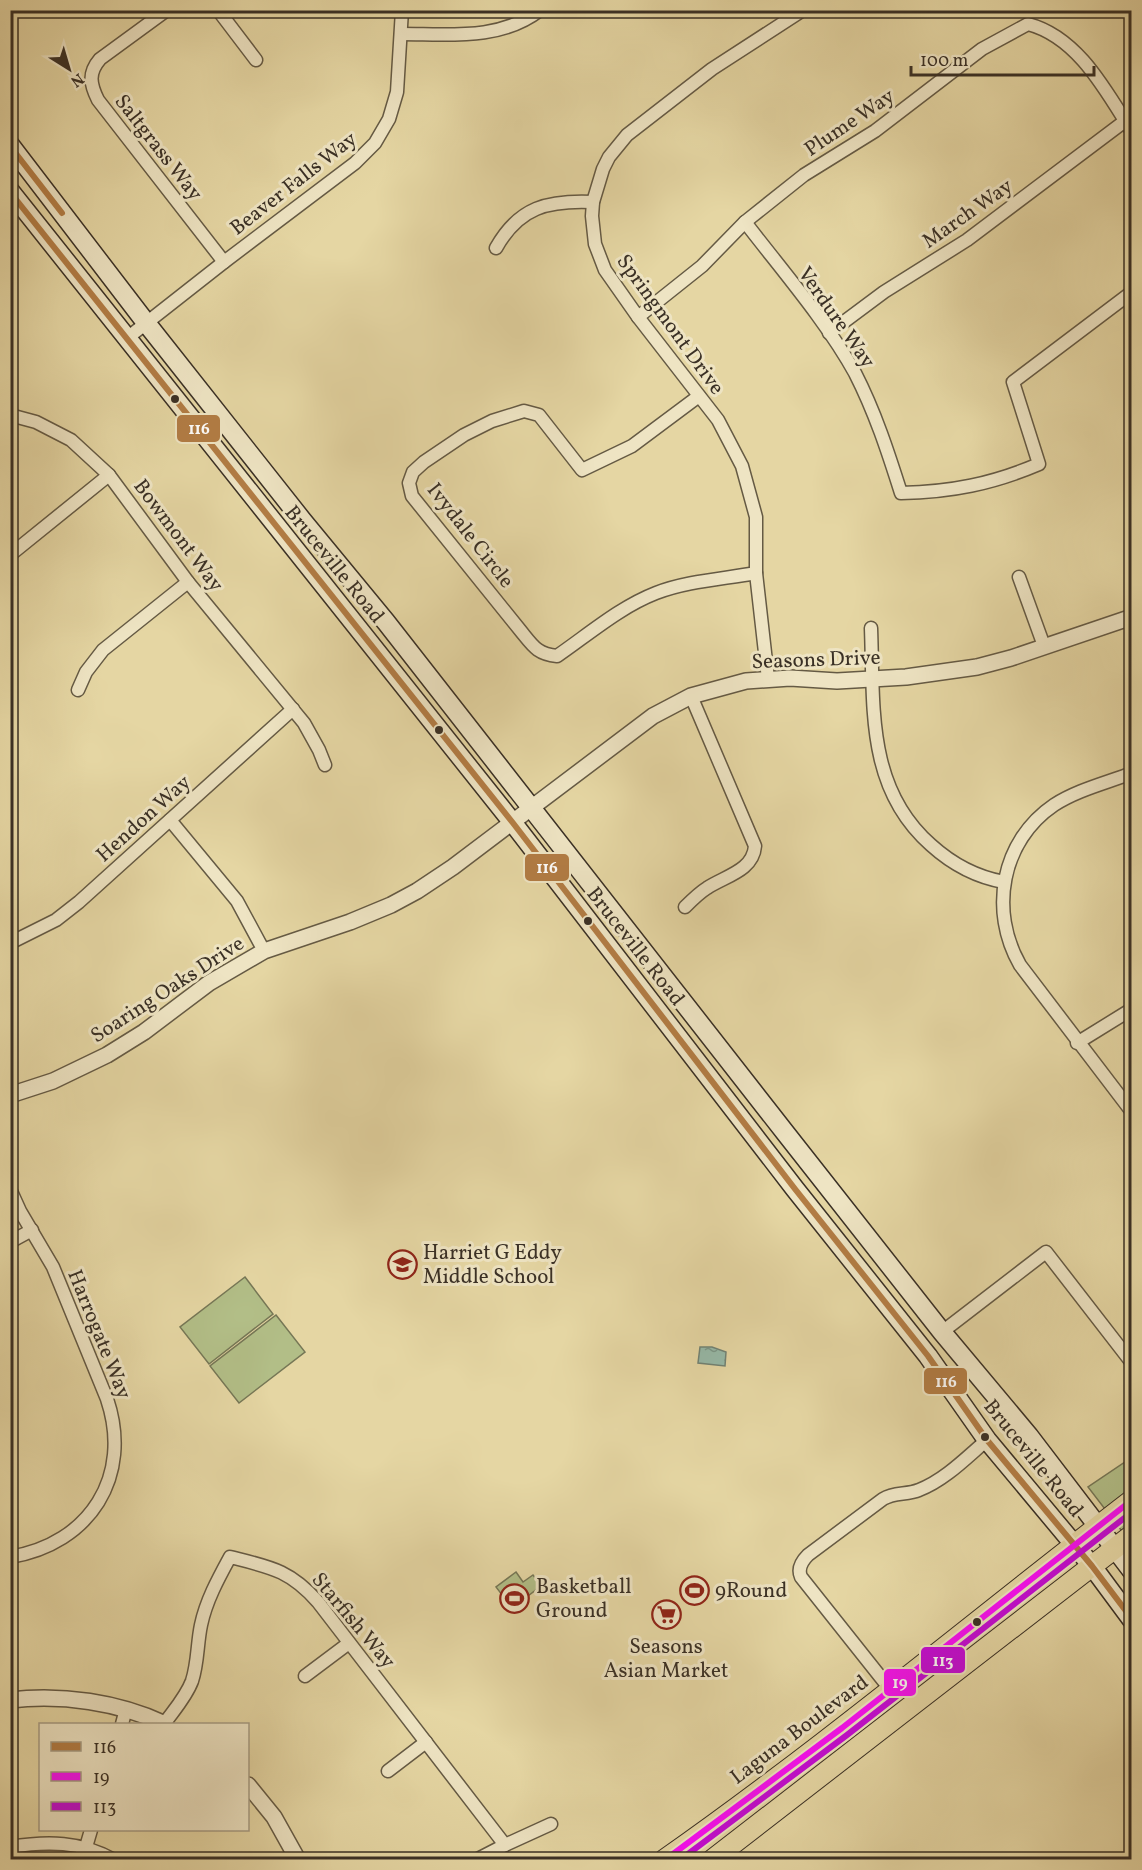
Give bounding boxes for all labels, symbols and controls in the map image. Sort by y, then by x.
north arrow [39,39,99,99]
scale bar [911,39,1094,77]
text: 100 m [920,49,969,74]
text: N [65,67,88,92]
street label: Plume Way [799,82,901,164]
street label: Saltgrass Way [107,89,209,208]
street label: Beaver Falls Way [224,125,364,243]
street label: March Way [917,172,1020,256]
street label: Springmont Drive [609,249,731,401]
street label: Verdure Way [790,261,882,375]
unlabelled marker [169,393,181,405]
line badge: 116 [176,414,221,443]
text: 116 [188,419,210,441]
street label: Bowmont Way [126,474,230,599]
street label: Ivydale Circle [419,477,520,595]
street label: Bruceville Road [277,500,391,630]
street label: Seasons Drive [751,644,881,677]
unlabelled marker [433,724,445,736]
street label: Hendon Way [90,768,198,869]
line badge: 116 [524,853,570,882]
text: 116 [536,858,558,880]
street label: Bruceville Road [579,881,691,1013]
unlabelled marker [582,915,594,927]
street label: Soaring Oaks Drive [85,930,250,1051]
place label: Harriet G Eddy Middle School [423,1239,563,1292]
school or university icon: Harriet G Eddy Middle School [386,1248,418,1280]
street label: Harrogate Way [59,1265,138,1404]
line badge: 116 [923,1367,968,1395]
text: 116 [935,1372,957,1394]
street label: Bruceville Road [976,1394,1090,1524]
unlabelled marker [979,1431,991,1443]
street label: Starfish Way [304,1567,402,1676]
place label: Basketball Ground [536,1573,632,1626]
sports icon: 9Round [678,1574,710,1606]
place label: 9Round [715,1577,787,1606]
sports icon: Basketball Ground [499,1582,531,1614]
supermarket icon: Seasons Asian Market [650,1599,682,1631]
unlabelled marker [971,1616,983,1628]
place label: Seasons Asian Market [604,1633,728,1686]
line badge: 113 [920,1646,966,1674]
text: 113 [932,1651,954,1673]
line badge: 19 [883,1668,917,1697]
street label: Laguna Boulevard [725,1669,875,1792]
text: 19 [892,1673,908,1695]
legend [39,1723,249,1831]
text: 116 [93,1736,116,1761]
text: 19 [93,1766,109,1791]
text: 113 [93,1796,116,1821]

